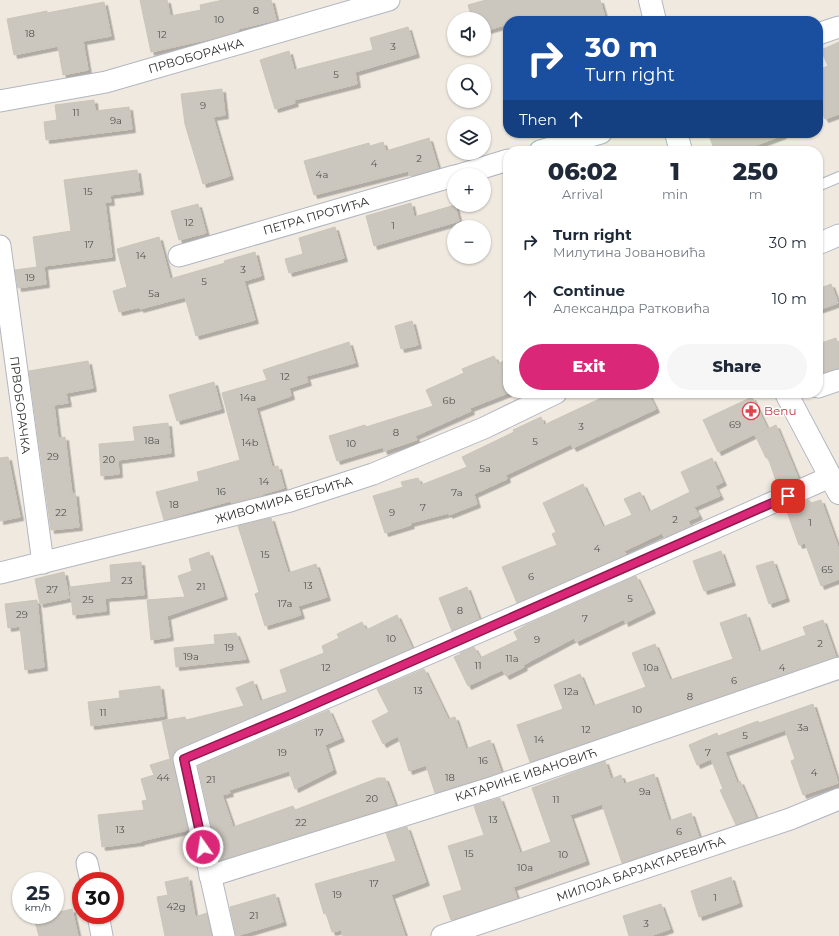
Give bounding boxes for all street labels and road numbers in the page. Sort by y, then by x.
street label: ПРВОБОРАЧКА [146,35,245,76]
street label: ПЕТРА ПРОТИЋА [261,193,371,238]
street label: ПРВОБОРАЧКА [7,355,34,455]
street label: ЖИВОМИРА БЕЉИЋА [213,473,354,526]
street label: КАТАРИНЕ ИВАНОВИЋ [453,745,599,805]
street label: МИЛОЈА БАРЈАКТАРЕВИЋА [554,833,727,905]

